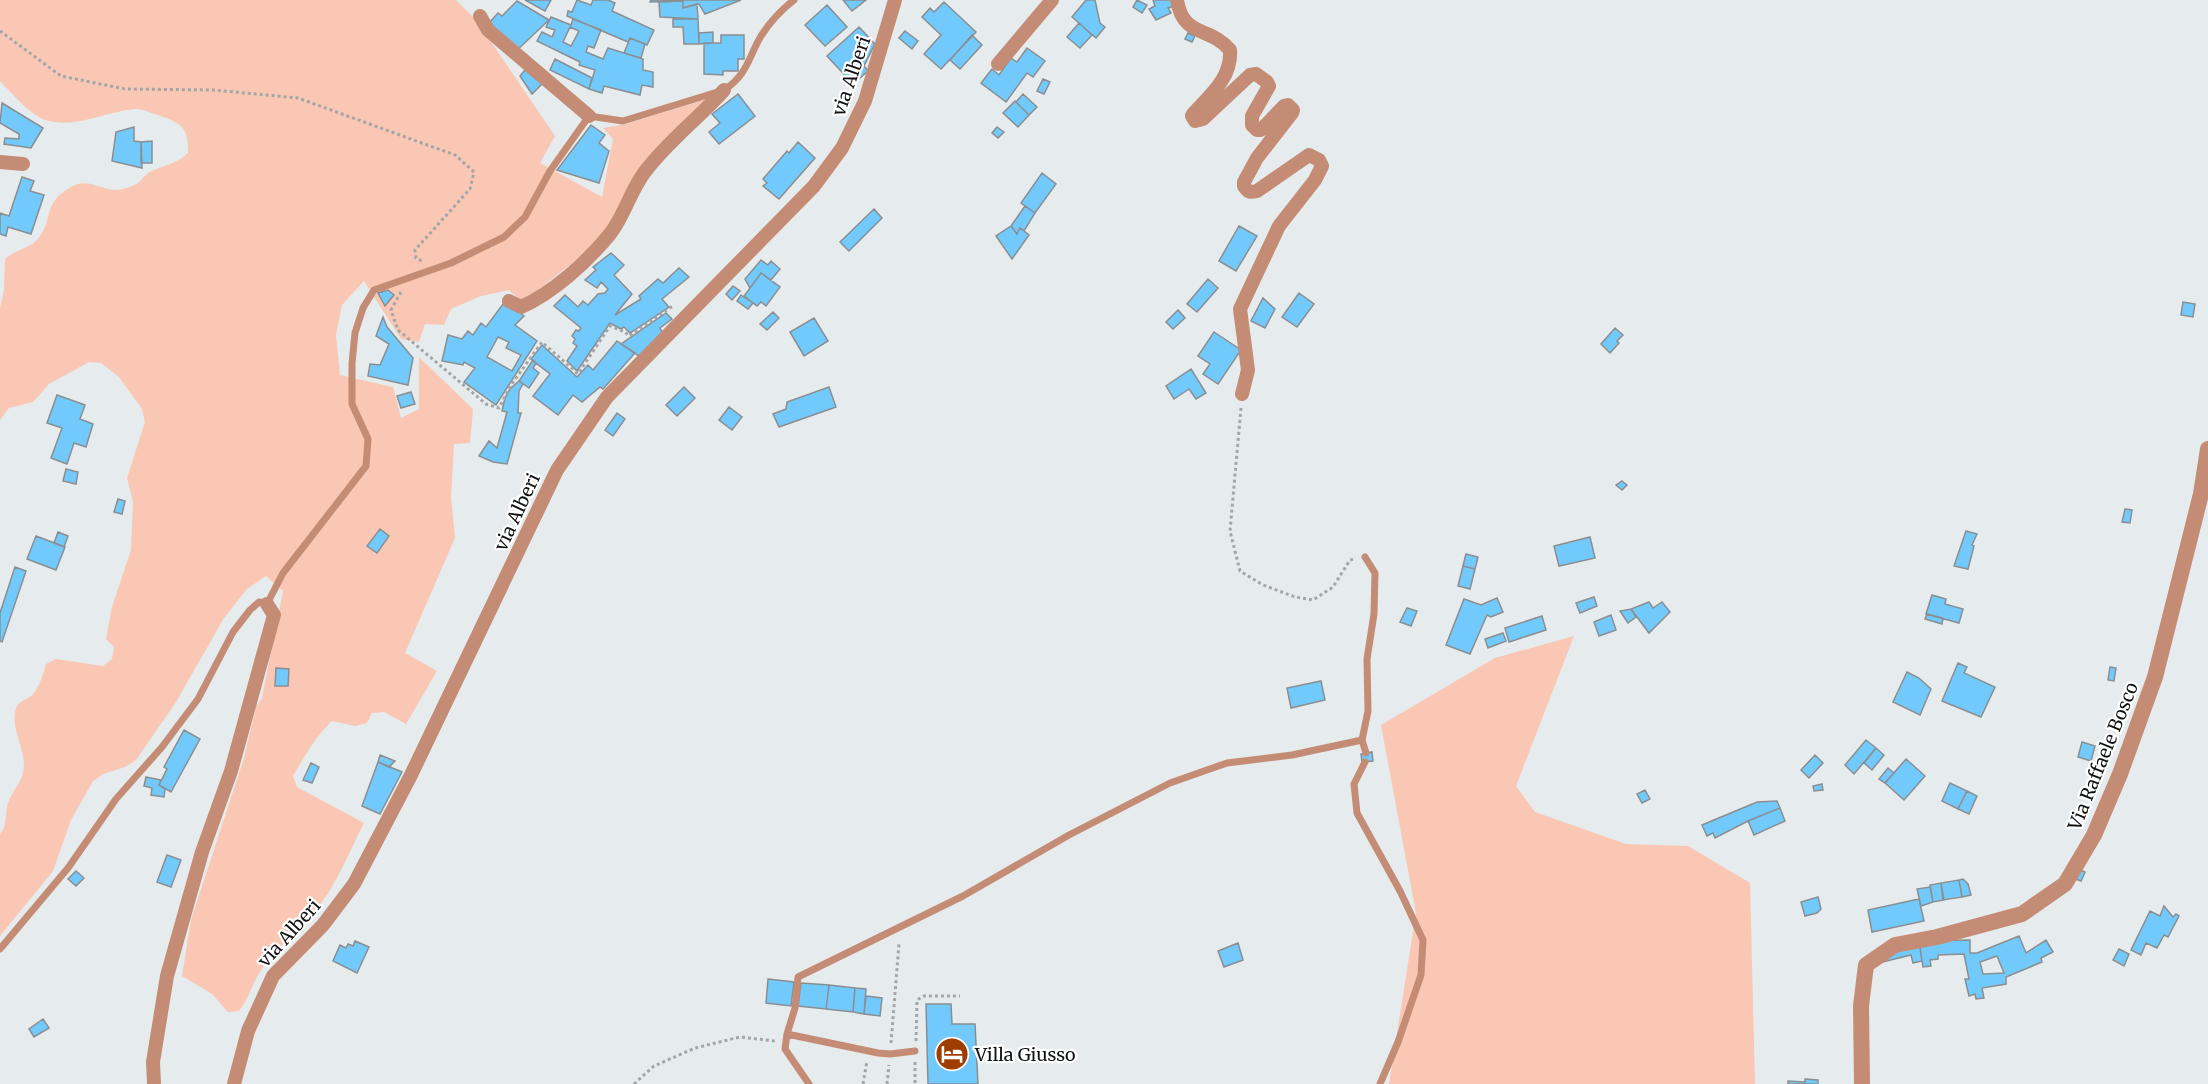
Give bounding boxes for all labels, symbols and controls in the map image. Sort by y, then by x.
street label: via Alberi [826,33,875,120]
street label: via Alberi [489,469,545,555]
street label: Via Raffaele Bosco [2062,679,2143,834]
street label: via Alberi [252,894,325,972]
hotel icon: Villa Giusso [934,1036,970,1072]
place label: Villa Giusso [974,1043,1076,1066]

